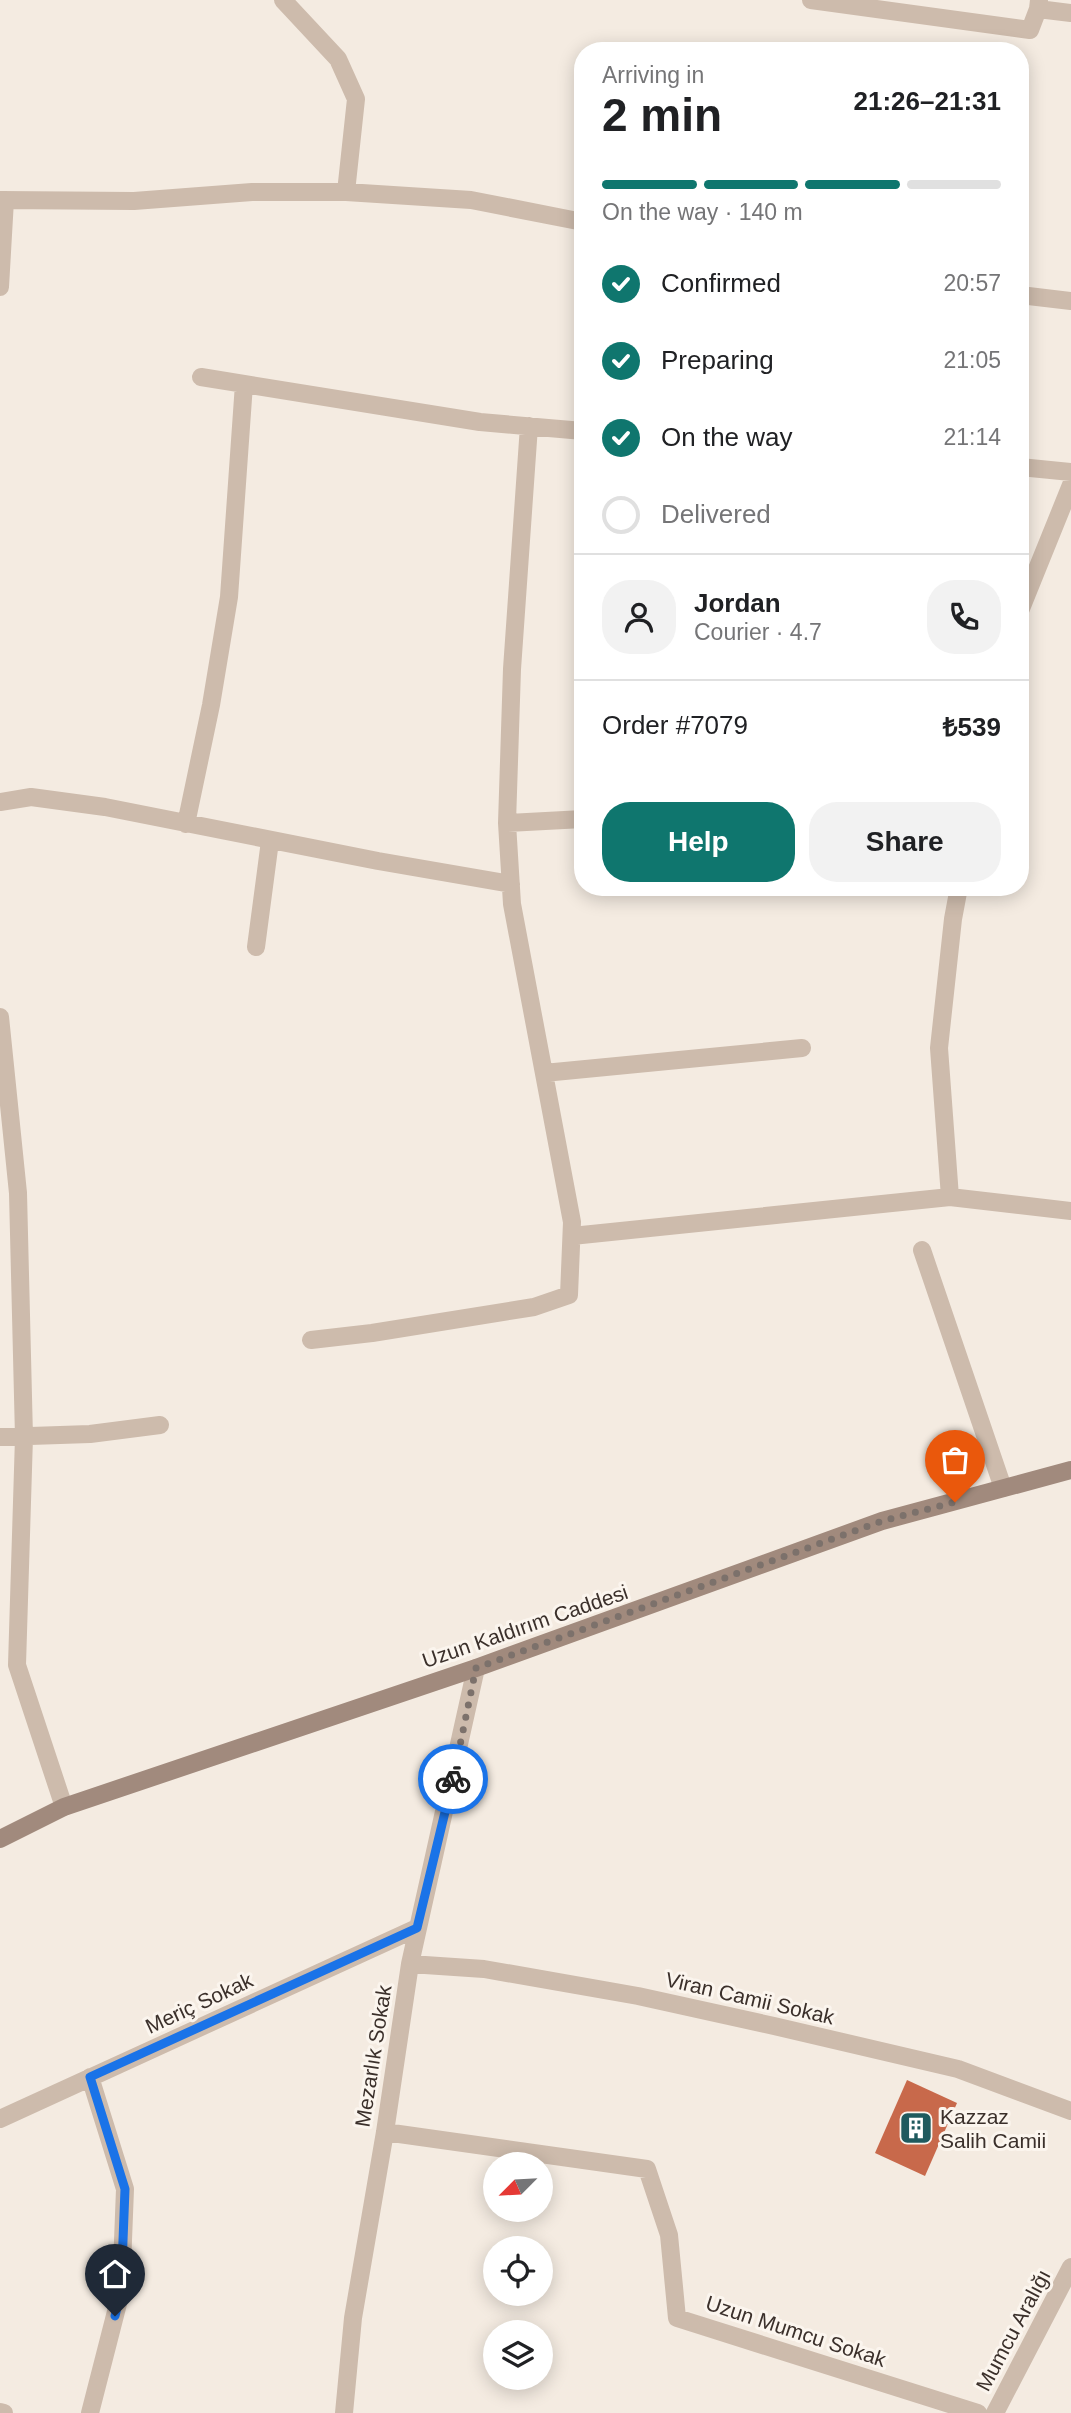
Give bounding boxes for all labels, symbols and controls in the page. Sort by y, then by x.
text: Arriving in [602,62,704,88]
text: 21:26–21:31 [854,86,1001,116]
text: 2 min [602,89,722,141]
text: On the way · 140 m [602,199,803,225]
icon: check [602,265,640,303]
text: Confirmed [661,268,781,298]
text: 20:57 [943,270,1001,296]
icon: check [602,342,640,380]
text: Preparing [661,345,774,375]
text: 21:05 [943,347,1001,373]
icon: check [602,419,640,457]
text: On the way [661,422,793,452]
text: 21:14 [943,424,1001,450]
text: Delivered [661,499,771,529]
button: person [602,580,676,654]
button: phone [927,580,1001,654]
text: Jordan [694,588,781,618]
text: Courier · 4.7 [694,619,822,645]
text: Order #7079 [602,710,748,740]
text: ₺539 [943,712,1001,742]
button: Help [602,802,795,882]
button: Share [809,802,1001,882]
pin [925,1430,985,1502]
icon: bag [936,1441,974,1479]
street label: Uzun Kaldırım Caddesi [419,1580,631,1672]
courier [418,1744,488,1814]
icon: bike [434,1760,472,1798]
street label: Viran Camii Sokak [663,1967,837,2029]
street label: Meriç Sokak [142,1968,257,2038]
street label: Mezarlık Sokak [350,1983,396,2129]
place label: Kazzaz Salih Camii [940,2105,1046,2152]
building icon: Kazzaz Salih Camii [897,2109,935,2147]
north arrow [483,2152,553,2222]
map controls [483,2152,553,2390]
button: locate [483,2236,553,2306]
pin [85,2244,145,2316]
icon: home [96,2255,134,2293]
street label: Mumcu Aralığı [971,2265,1055,2395]
street label: Uzun Mumcu Sokak [703,2291,889,2371]
button: layers [483,2320,553,2390]

